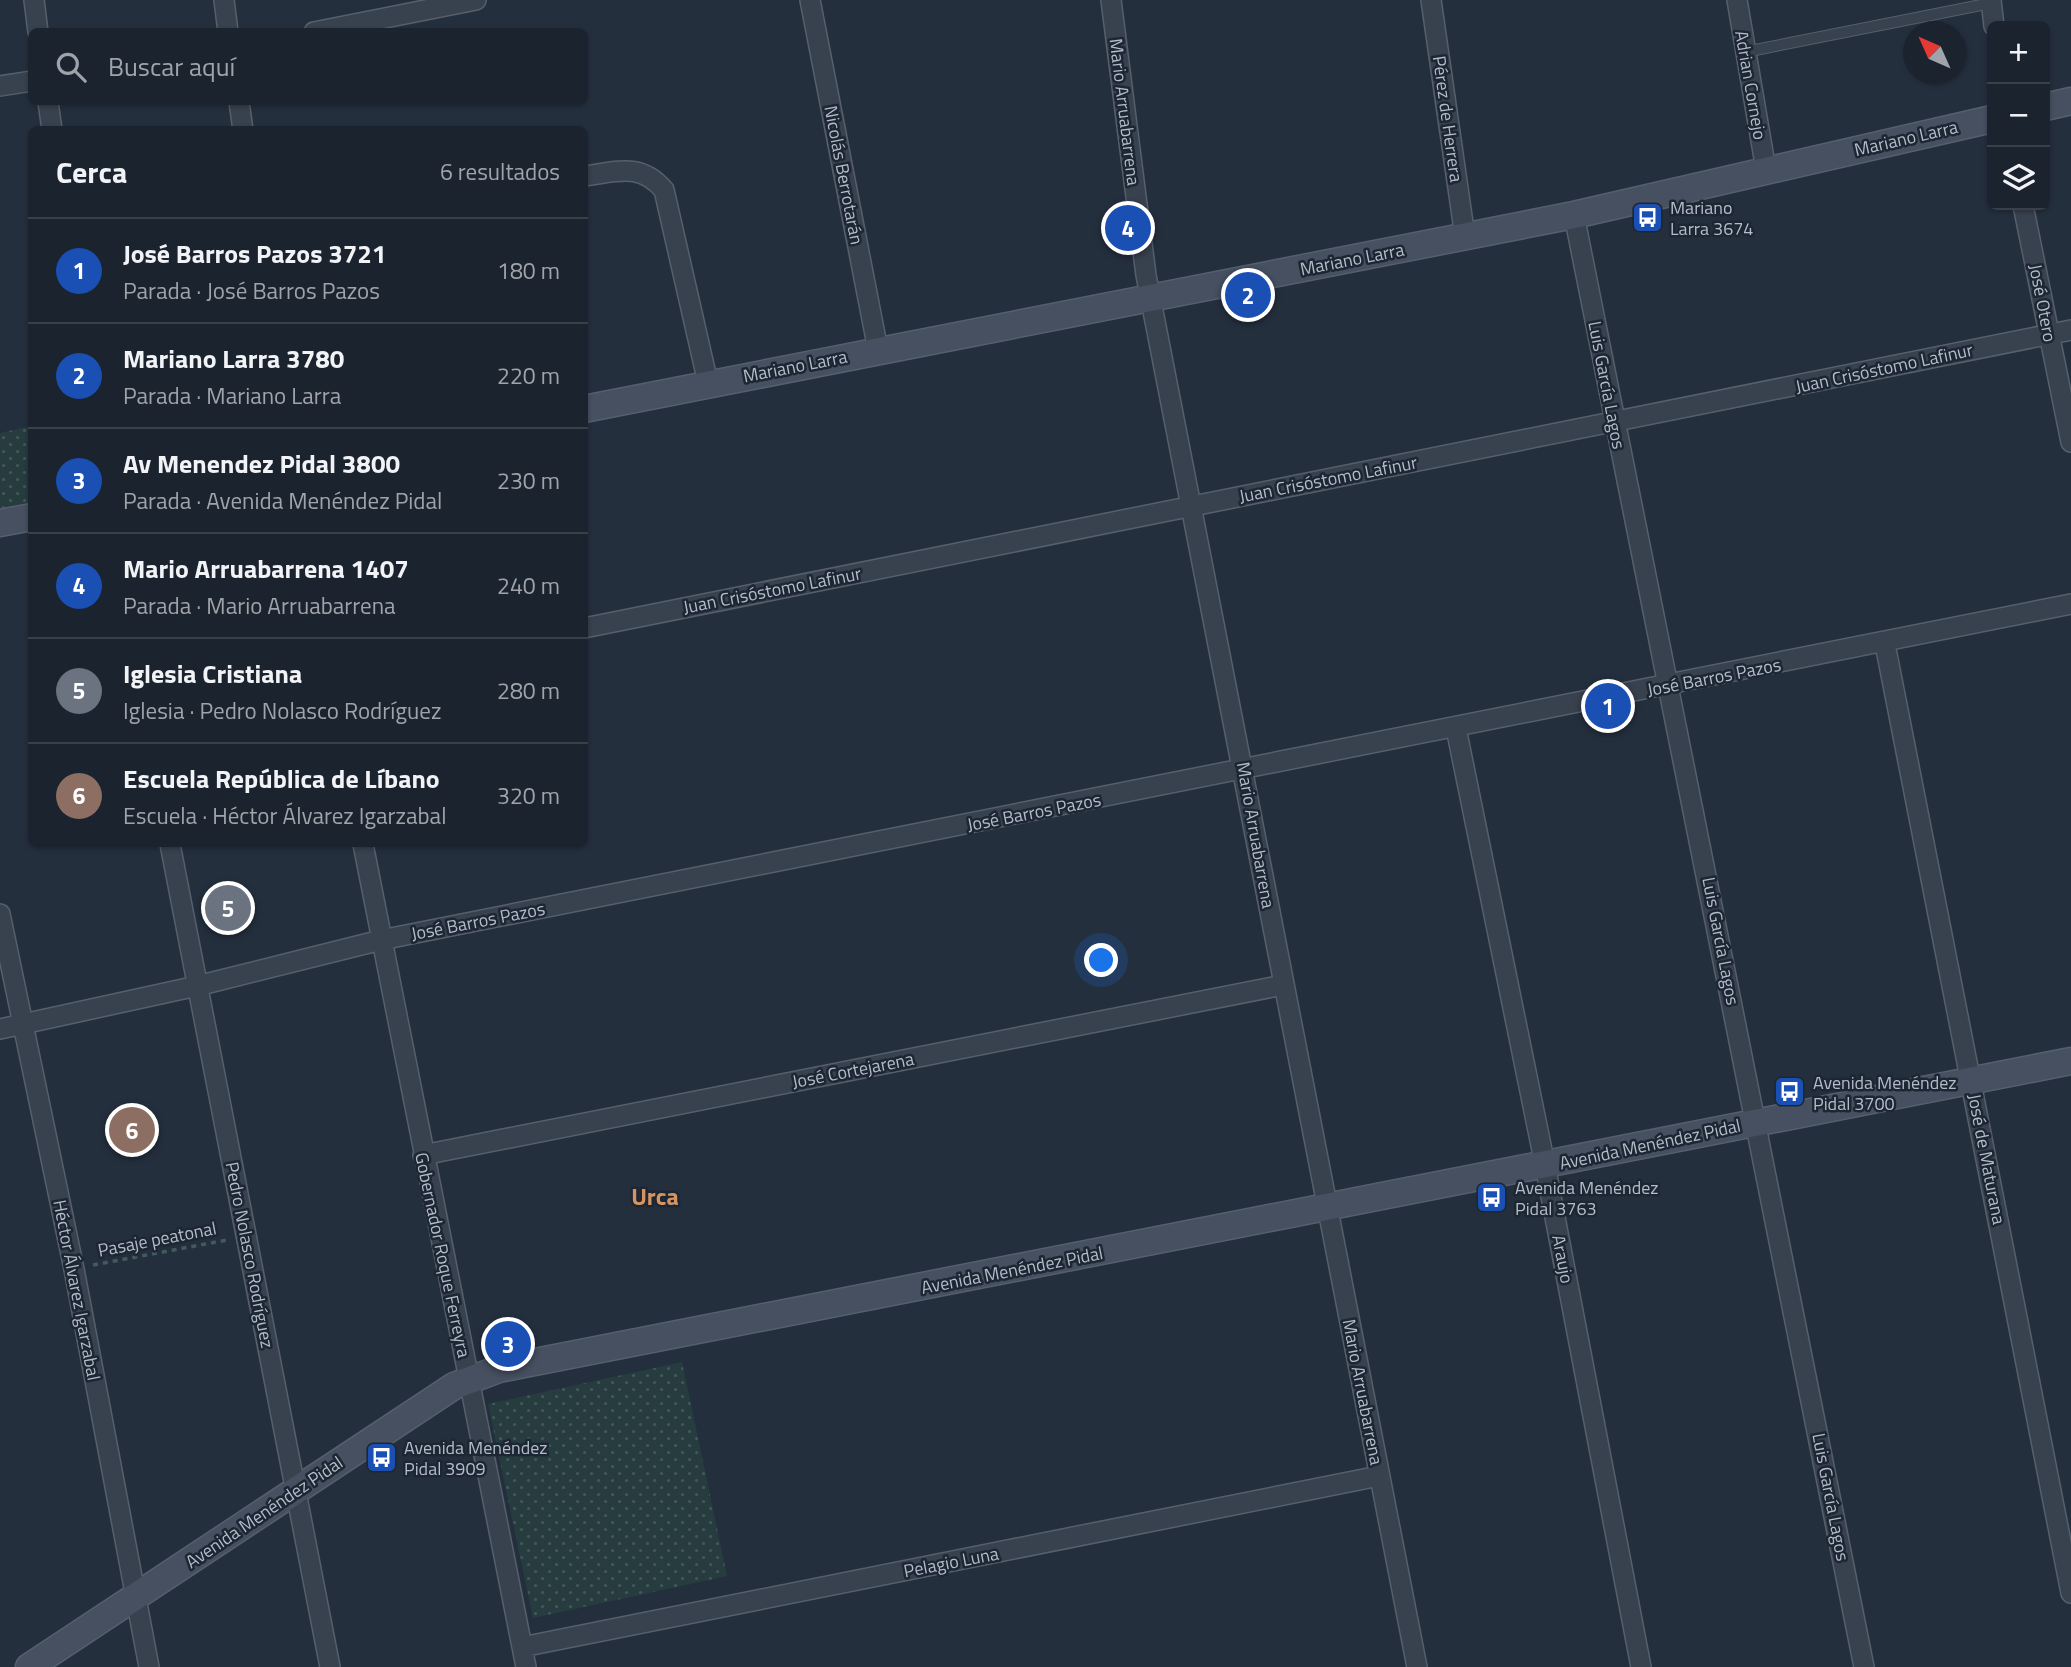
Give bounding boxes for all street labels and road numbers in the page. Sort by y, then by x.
street label: Adrian Cornejo [1728,28,1774,142]
street label: Mario Arruabarrena [1103,37,1147,187]
street label: Pérez de Herrera [1426,54,1470,184]
street label: Nicolás Berrotarán [817,103,871,247]
street label: Mariano Larra [1852,113,1960,163]
street label: Mariano Larra [1298,236,1406,282]
street label: José Otero [2022,262,2064,344]
street label: Luis García Lagos [1581,319,1633,451]
street label: Juan Crisóstomo Lafinur [1793,336,1975,400]
street label: Mariano Larra [741,343,849,389]
street label: Juan Crisóstomo Lafinur [1237,448,1419,510]
street label: Juan Crisóstomo Lafinur [681,559,863,621]
street label: José Barros Pazos [1645,651,1783,703]
street label: Mario Arruabarrena [1230,760,1282,910]
street label: José Barros Pazos [965,786,1103,838]
street label: Luis García Lagos [1695,875,1747,1007]
street label: José Barros Pazos [409,895,547,947]
street label: José Cortejarena [790,1045,916,1095]
street label: José de Maturana [1961,1091,2013,1227]
street label: Avenida Menéndez Pidal [1557,1112,1743,1176]
street label: Gobernador Roque Ferreyra [408,1150,478,1360]
street label: Pedro Nolasco Rodríguez [219,1160,281,1350]
street label: Héctor Álvarez Igarzabal [46,1197,108,1383]
street label: Pasaje peatonal [95,1214,219,1264]
street label: Araujo [1545,1232,1581,1286]
street label: Avenida Menéndez Pidal [919,1239,1105,1301]
street label: Mario Arruabarrena [1336,1317,1390,1467]
street label: Luis García Lagos [1805,1431,1857,1563]
street label: Avenida Menéndez Pidal [180,1449,348,1575]
street label: Pelagio Luna [901,1540,1001,1584]

